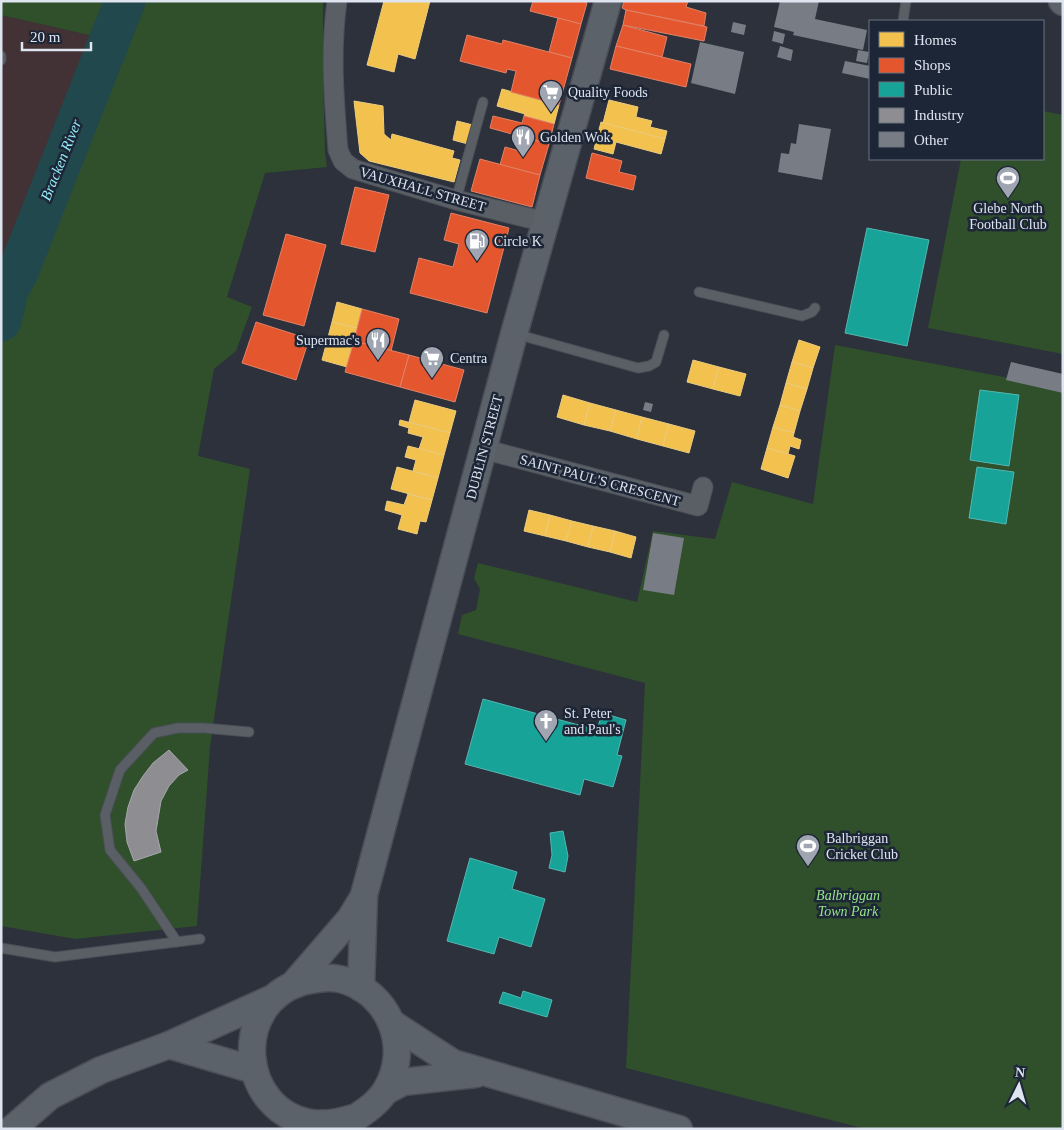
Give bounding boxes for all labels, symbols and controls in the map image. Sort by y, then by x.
scale bar [22,20,91,52]
legend [869,20,1044,160]
text: 20 m [30,29,61,45]
text: Homes [914,32,957,48]
text: Shops [914,57,951,73]
supermarket icon: Quality Foods [538,79,564,113]
text: Public [914,82,953,98]
place label: Quality Foods [568,85,648,100]
text: Industry [914,107,964,123]
water label: Bracken River [37,117,85,203]
restaurant icon: Golden Wok [510,124,536,158]
place label: Golden Wok [540,130,611,145]
text: Other [914,132,948,148]
street label: VAUXHALL STREET [358,164,488,215]
sports icon: Glebe North Football Club [995,165,1021,199]
place label: Glebe North Football Club [969,201,1047,232]
fuel station icon: Circle K [464,228,490,262]
place label: Circle K [494,234,542,249]
restaurant icon: Supermac's [365,327,391,361]
place label: Supermac's [296,333,360,348]
supermarket icon: Centra [419,345,445,379]
place label: Centra [450,351,488,366]
street label: DUBLIN STREET [463,393,506,501]
street label: SAINT PAUL'S CRESCENT [518,452,682,509]
place label: St. Peter and Paul's [564,706,621,737]
church icon: St. Peter and Paul's [533,708,559,742]
place label: Balbriggan Cricket Club [826,831,898,862]
sports icon: Balbriggan Cricket Club [795,833,821,867]
park label: Balbriggan Town Park [816,888,880,919]
north arrow [994,1060,1044,1110]
text: N [1014,1065,1026,1080]

